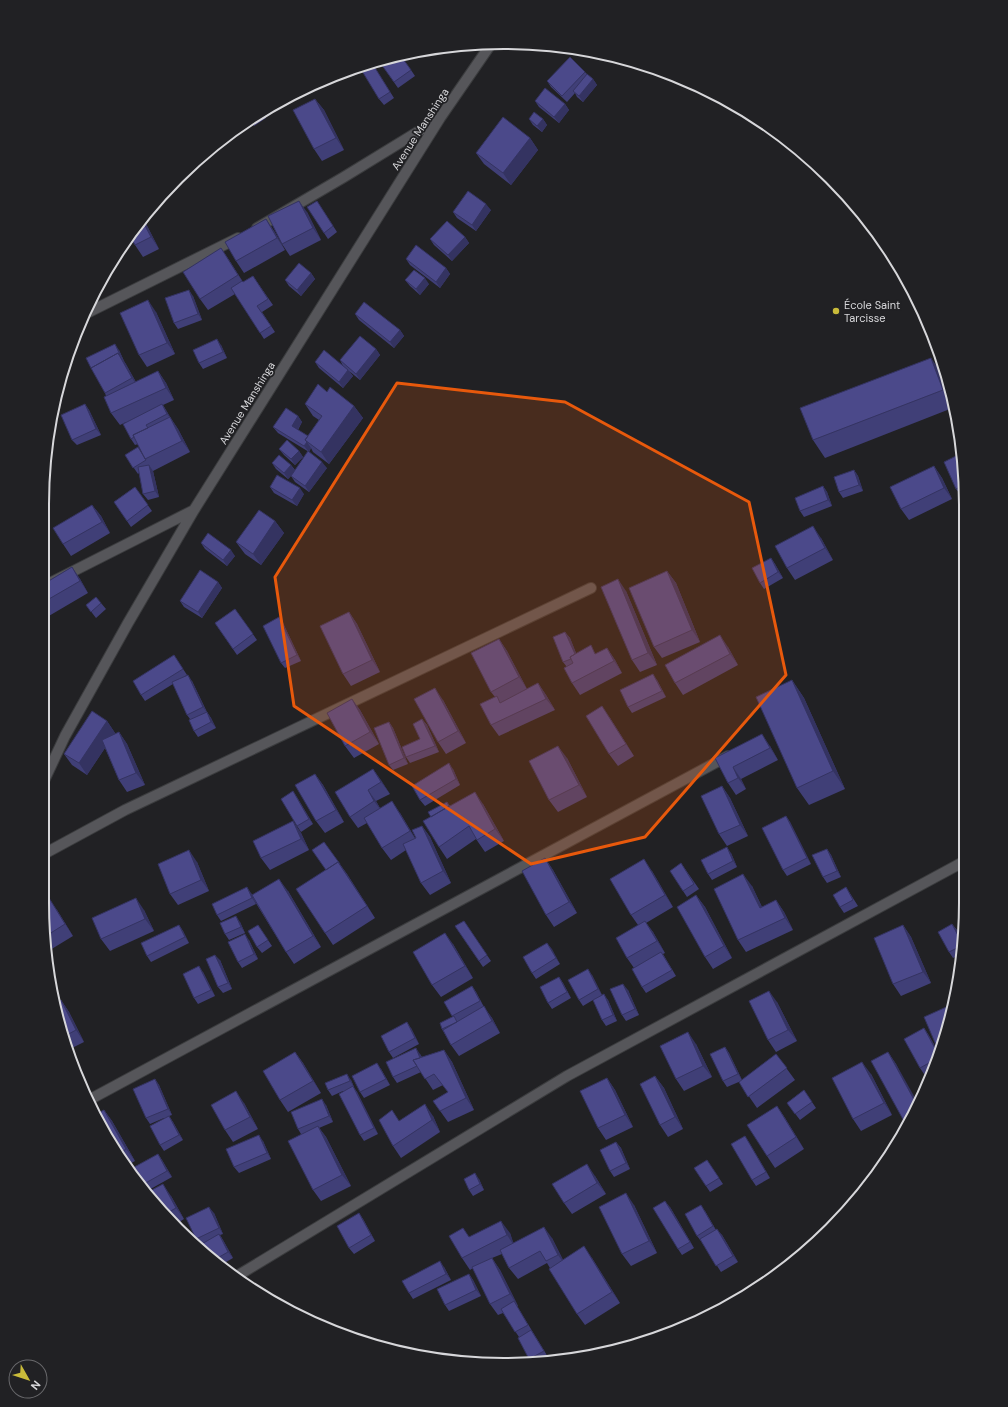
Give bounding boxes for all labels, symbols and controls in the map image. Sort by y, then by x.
street label: Avenue Manshinga [388,85,452,173]
place label: École Saint Tarcisse [844,298,900,325]
marker: École Saint Tarcisse [831,306,841,316]
street label: Avenue Manshinga [216,359,278,447]
north arrow [8,1359,48,1399]
text: N [28,1378,44,1393]

